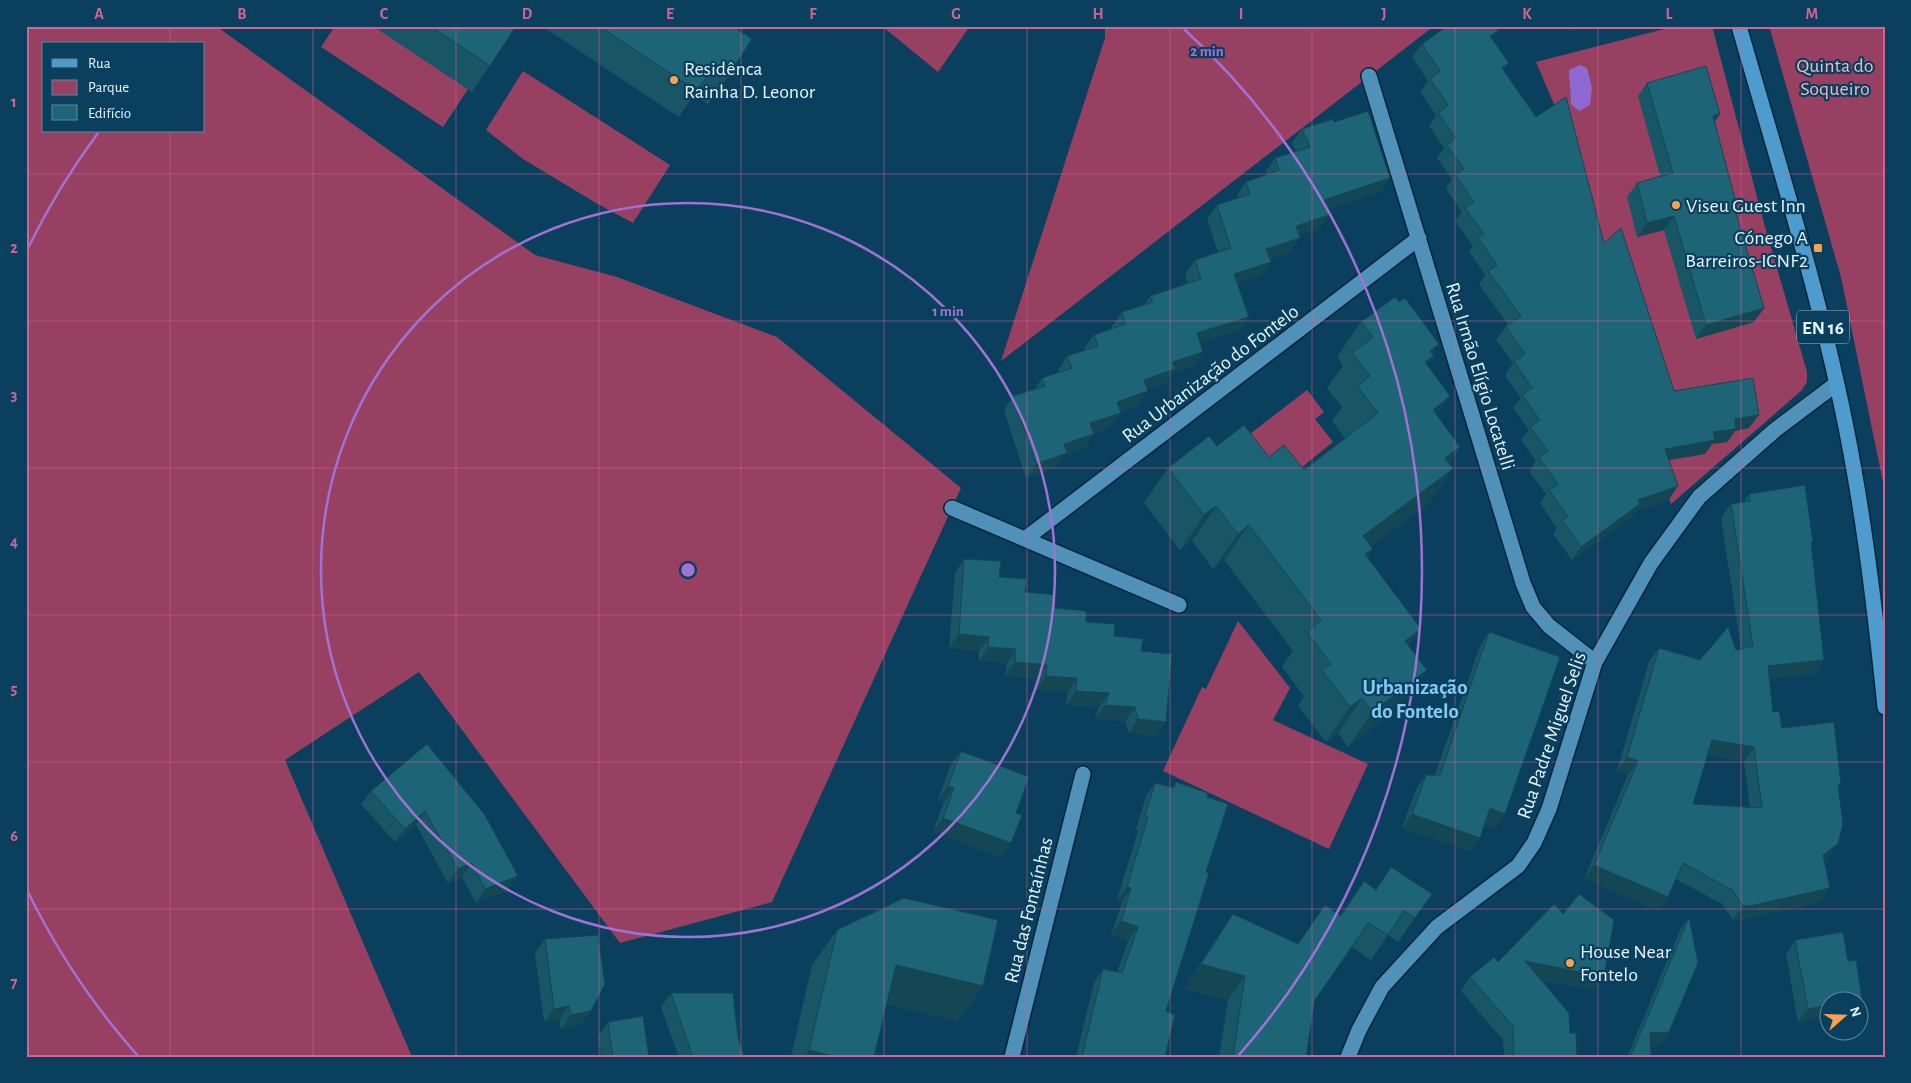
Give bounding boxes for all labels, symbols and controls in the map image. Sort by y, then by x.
text: A [94,6,104,22]
text: B [237,6,247,22]
text: C [380,6,389,22]
text: D [522,6,533,22]
text: E [666,6,674,22]
text: F [809,6,817,22]
text: G [951,6,961,22]
text: H [1092,6,1104,22]
text: I [1239,6,1243,22]
text: J [1381,6,1387,22]
text: K [1522,6,1532,22]
text: L [1666,6,1673,22]
text: M [1806,6,1818,22]
legend [42,42,205,132]
text: 2 min [1190,44,1224,59]
text: Rua [88,56,111,71]
park label: Quinta do Soqueiro [1796,56,1874,99]
place label: Residênca Rainha D. Leonor [684,59,816,102]
marker: Residênca Rainha D. Leonor [668,74,680,86]
text: Parque [88,80,129,95]
text: 1 [11,94,17,110]
text: Edifício [88,106,131,121]
place label: Viseu Guest Inn [1686,196,1806,216]
marker: Viseu Guest Inn [1670,199,1682,211]
place label: Cónego A Barreiros-ICNF2 [1685,228,1808,271]
text: 2 [10,240,18,256]
marker: Cónego A Barreiros-ICNF2 [1812,242,1824,254]
street label: Rua Irmão Elígio Locatelli [1442,280,1518,473]
street label: Rua Urbanização do Fontelo [1119,301,1303,447]
text: 1 min [932,304,964,319]
road number: EN 16 [1797,311,1849,344]
text: 3 [11,387,18,403]
text: 4 [10,534,18,550]
centre of rings [679,561,697,579]
street label: Rua Padre Miguel Selis [1514,649,1590,821]
district label: Urbanização do Fontelo [1362,677,1468,722]
text: 5 [11,681,18,697]
text: 6 [10,828,18,844]
street label: Rua das Fontaínhas [1001,835,1057,985]
place label: House Near Fontelo [1580,942,1672,985]
marker: House Near Fontelo [1564,957,1576,969]
text: 7 [11,975,18,991]
north arrow [1818,990,1868,1040]
text: N [1847,1005,1864,1019]

